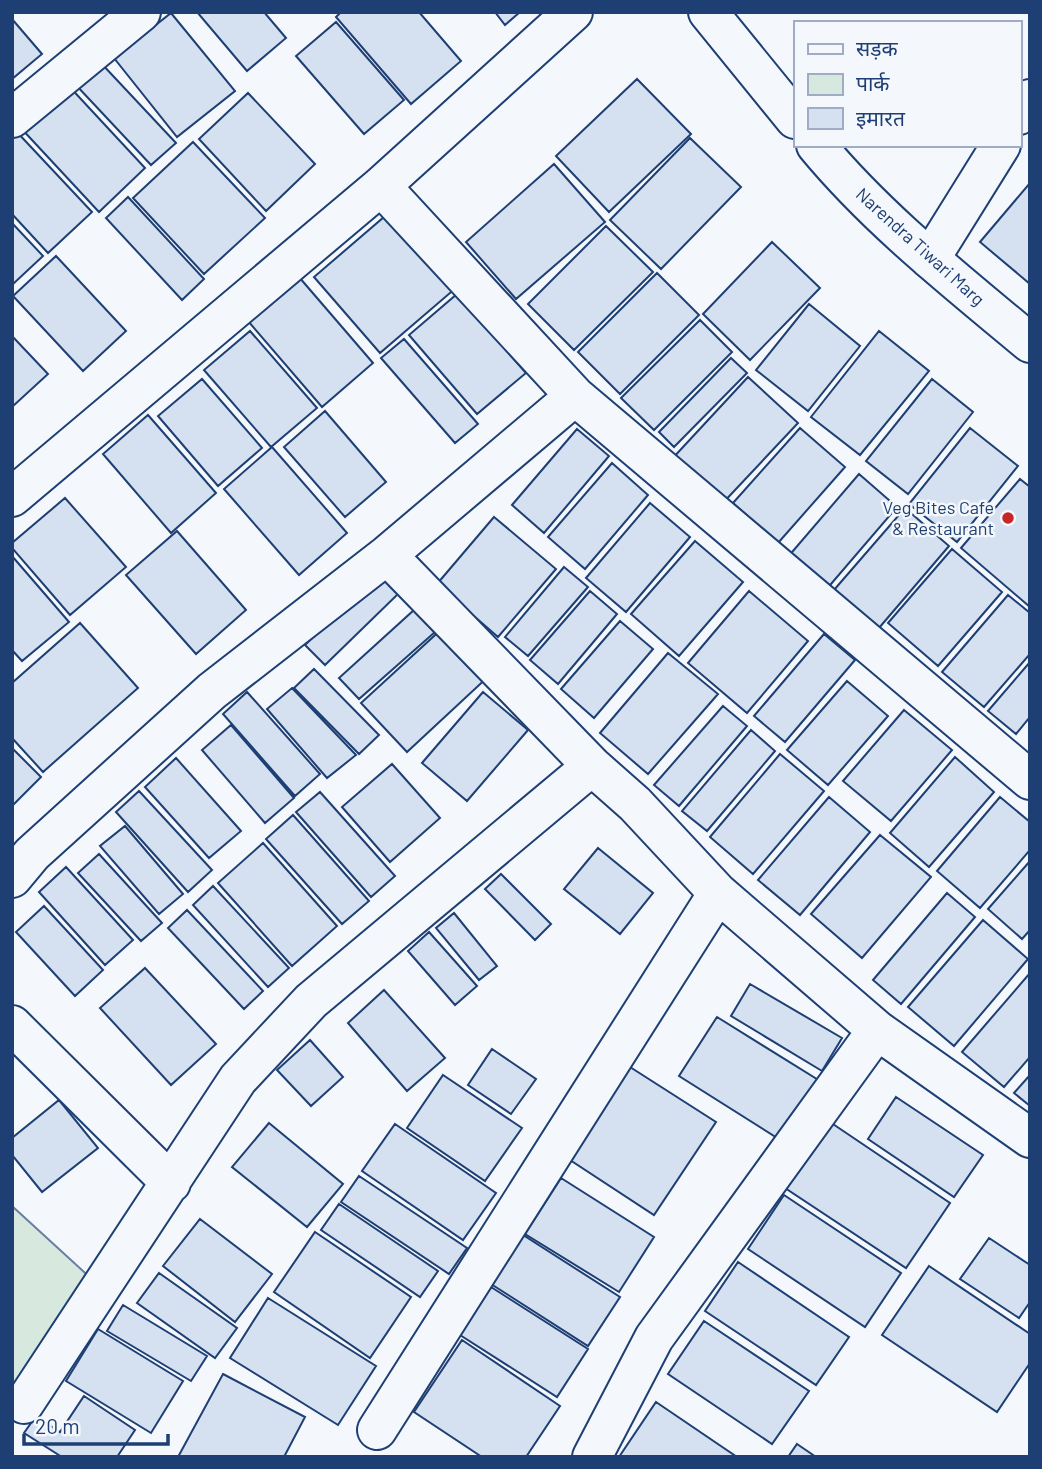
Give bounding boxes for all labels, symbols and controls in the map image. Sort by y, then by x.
legend [794,21,1021,147]
text: सड़क [856,35,898,60]
text: पार्क [856,70,890,95]
text: इमारत [856,105,906,130]
street label: Narendra Tiwari Marg [852,183,990,310]
place label: Veg Bites Cafe & Restaurant [883,496,994,539]
marker: Veg Bites Cafe & Restaurant [1000,510,1016,526]
scale bar [24,1402,168,1446]
text: 20 m [35,1413,80,1438]

